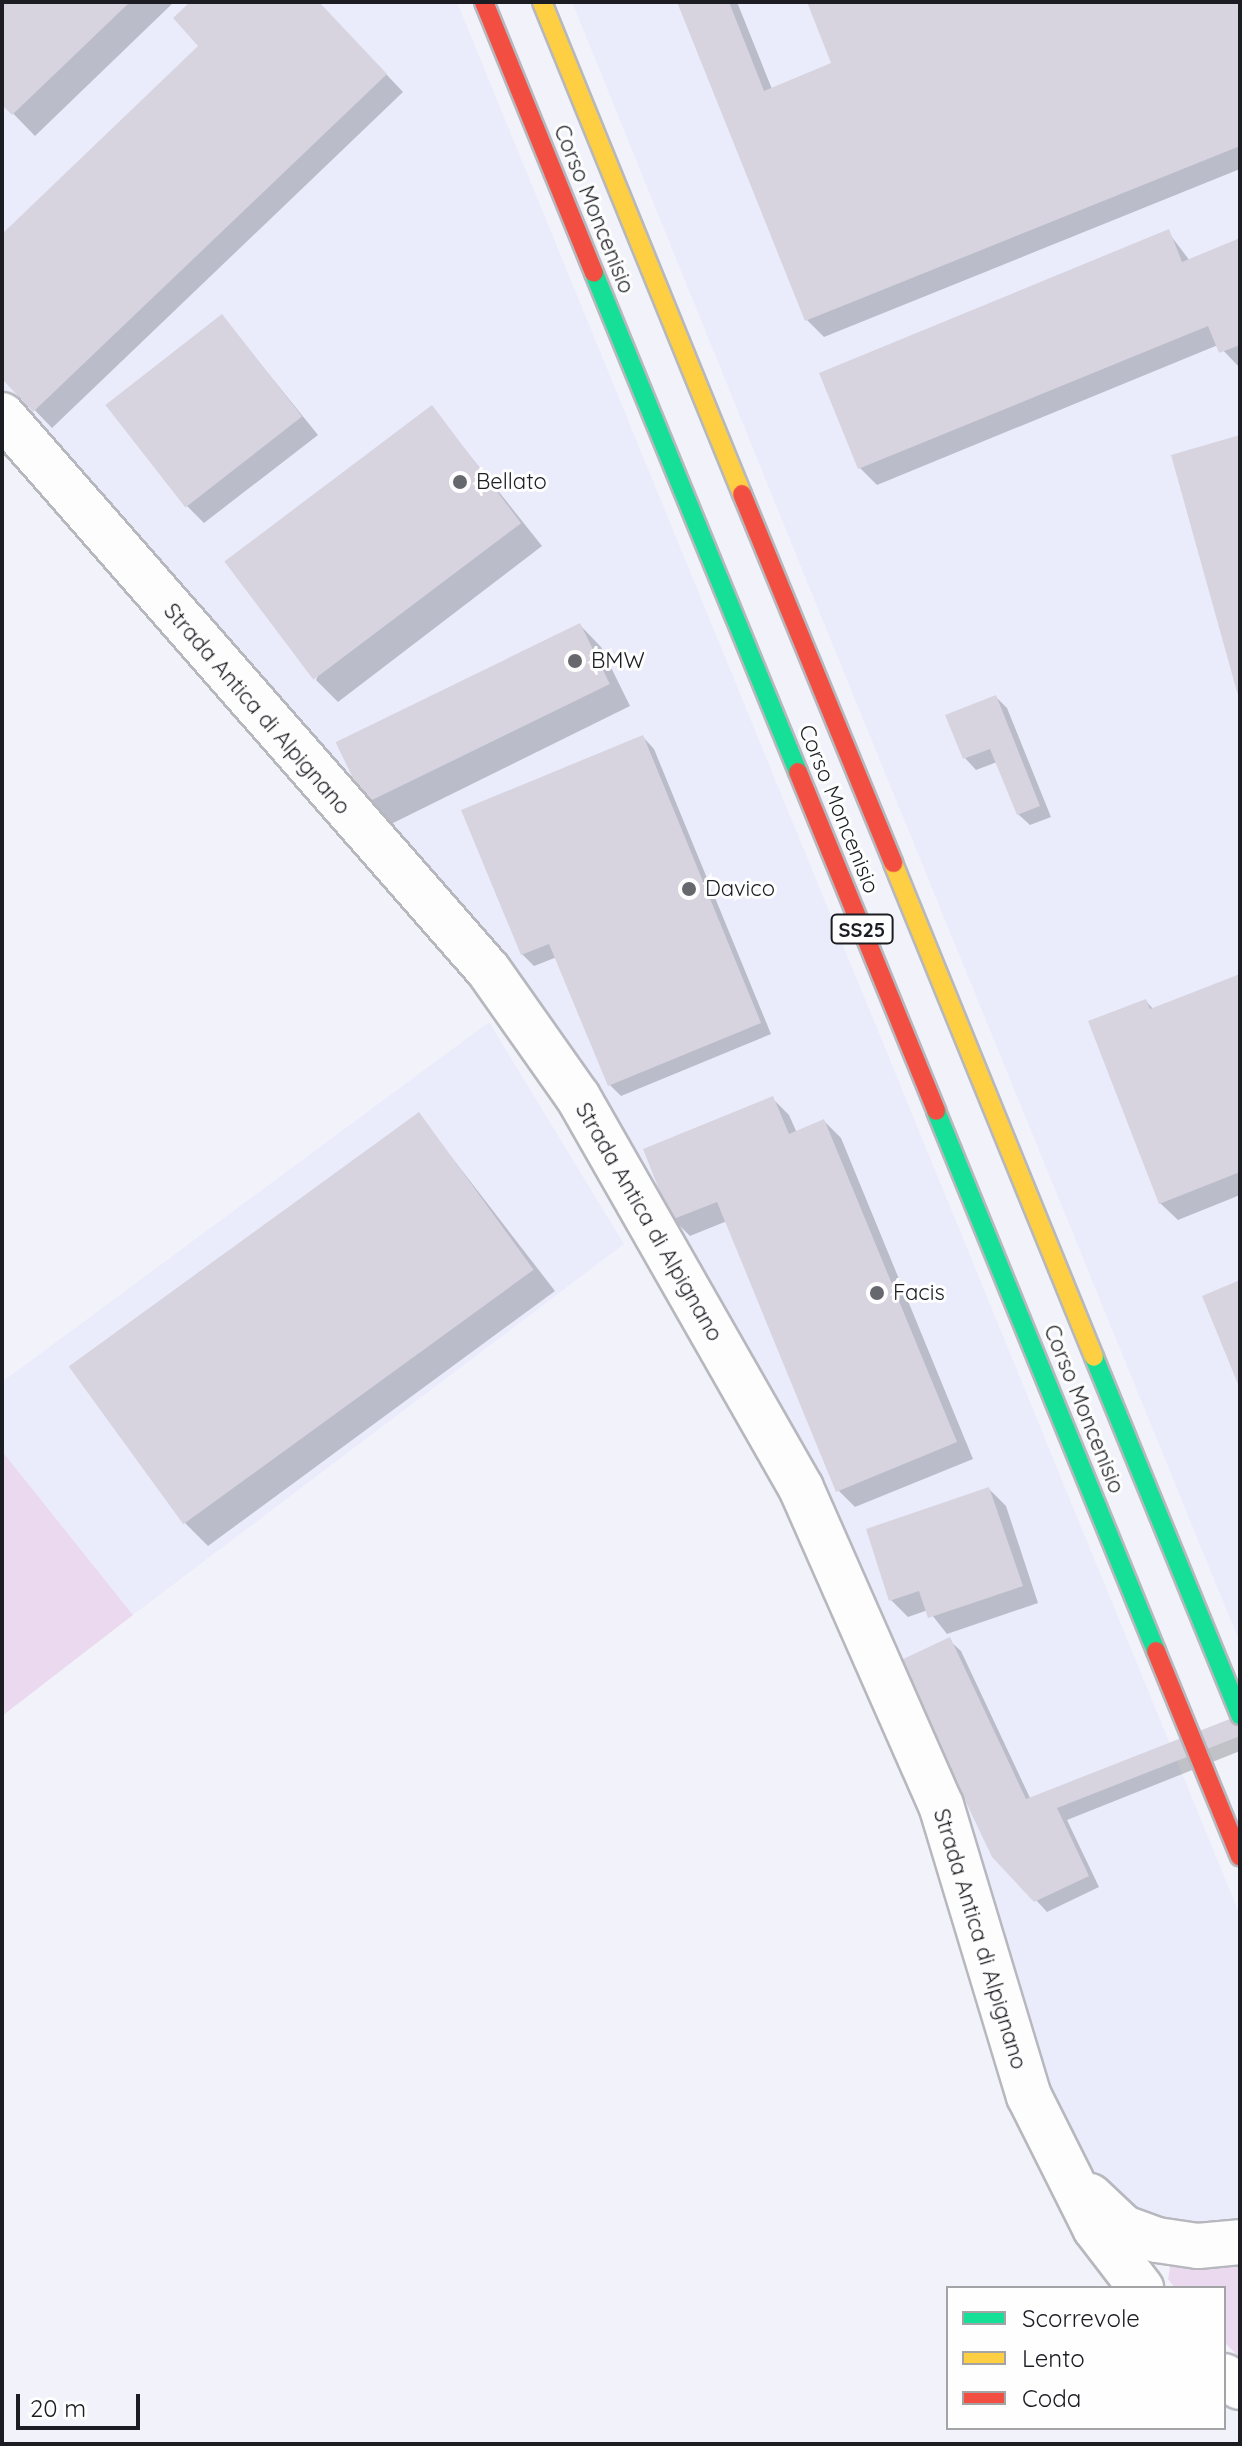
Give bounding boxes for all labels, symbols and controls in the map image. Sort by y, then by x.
street label: Corso Moncenisio [548,121,640,297]
place label: Bellato [476,469,547,495]
marker: Bellato [451,473,469,491]
street label: Strada Antica di Alpignano [158,598,356,820]
place label: BMW [591,648,645,674]
marker: BMW [566,652,584,670]
street label: Corso Moncenisio [793,721,885,897]
place label: Davico [705,876,775,902]
marker: Davico [680,880,698,898]
road number: SS25 [830,913,894,945]
street label: Strada Antica di Alpignano [570,1098,728,1346]
place label: Facis [893,1280,945,1306]
marker: Facis [868,1284,886,1302]
street label: Corso Moncenisio [1038,1321,1130,1497]
street label: Strada Antica di Alpignano [928,1806,1032,2072]
legend [946,2286,1226,2430]
text: Scorrevole [1022,2303,1140,2333]
text: Lento [1022,2343,1085,2373]
scale bar [20,2378,144,2428]
text: Coda [1022,2383,1081,2413]
text: 20 m [30,2393,86,2423]

